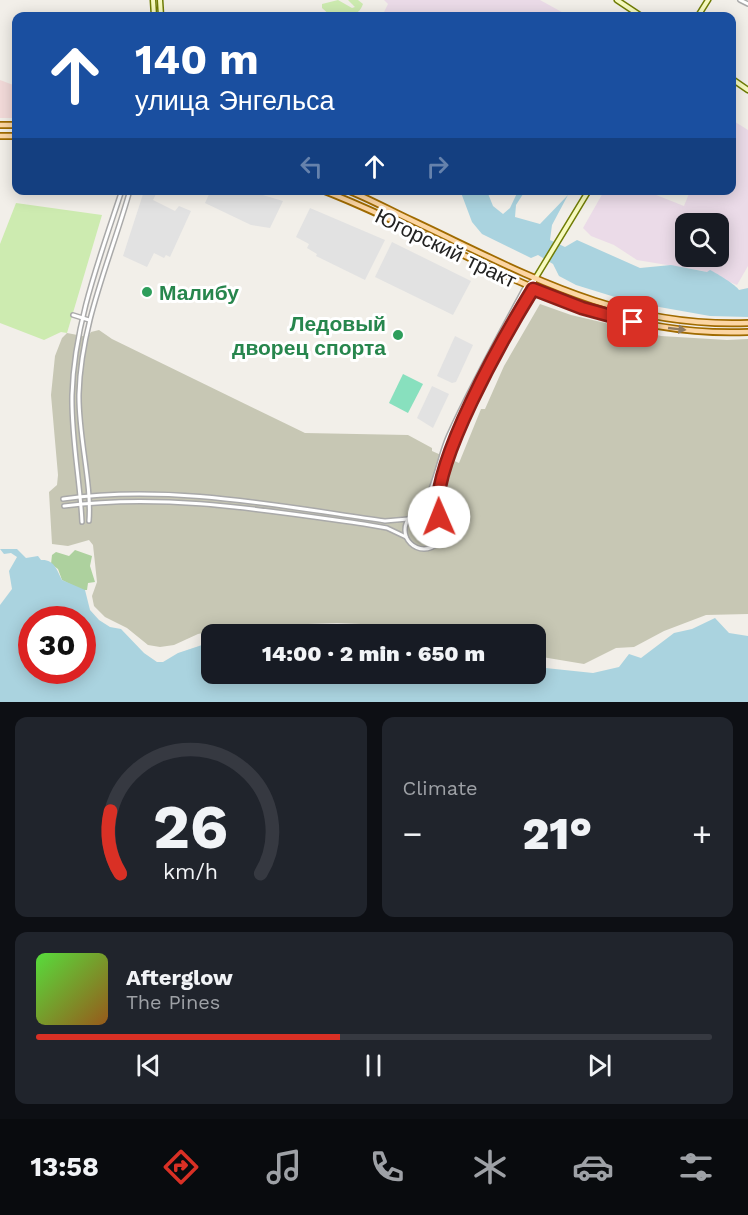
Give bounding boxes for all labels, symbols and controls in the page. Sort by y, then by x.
text: 140 m [135,35,259,84]
icon: ahead [36,36,114,114]
text: улица Энгельса [135,85,334,117]
icon: left [295,150,328,183]
icon: ahead [358,150,391,183]
icon: right [421,150,454,183]
street label: Югорский тракт [371,203,521,293]
map controls [675,213,729,267]
button: search [675,213,729,267]
place label: Малибу [159,280,239,305]
marker: Малибу [140,285,154,299]
pin [607,296,658,347]
icon: arrive [616,305,649,338]
place label: Ледовый дворец спорта [232,311,386,360]
one-way arrow [667,324,686,334]
marker: Ледовый дворец спорта [391,328,405,342]
position arrow [407,485,471,549]
speed limit sign: 30 [18,606,96,684]
text: 14:00 · 2 min · 650 m [262,641,485,666]
text: Climate [403,776,478,800]
text: 26 [153,790,229,863]
text: 21° [522,807,592,860]
text: − [403,814,422,853]
text: + [692,814,712,853]
text: km/h [163,859,218,884]
text: Afterglow [126,965,233,990]
text: The Pines [126,990,220,1014]
icon: previous [132,1049,165,1082]
icon: pause [357,1049,390,1082]
icon: next [583,1049,616,1082]
icon: directions [160,1146,202,1188]
icon: music [263,1146,305,1188]
icon: phone [366,1146,408,1188]
icon: climate [469,1146,511,1188]
icon: car [572,1146,614,1188]
icon: filters [675,1146,717,1188]
text: 13:58 [31,1151,99,1183]

